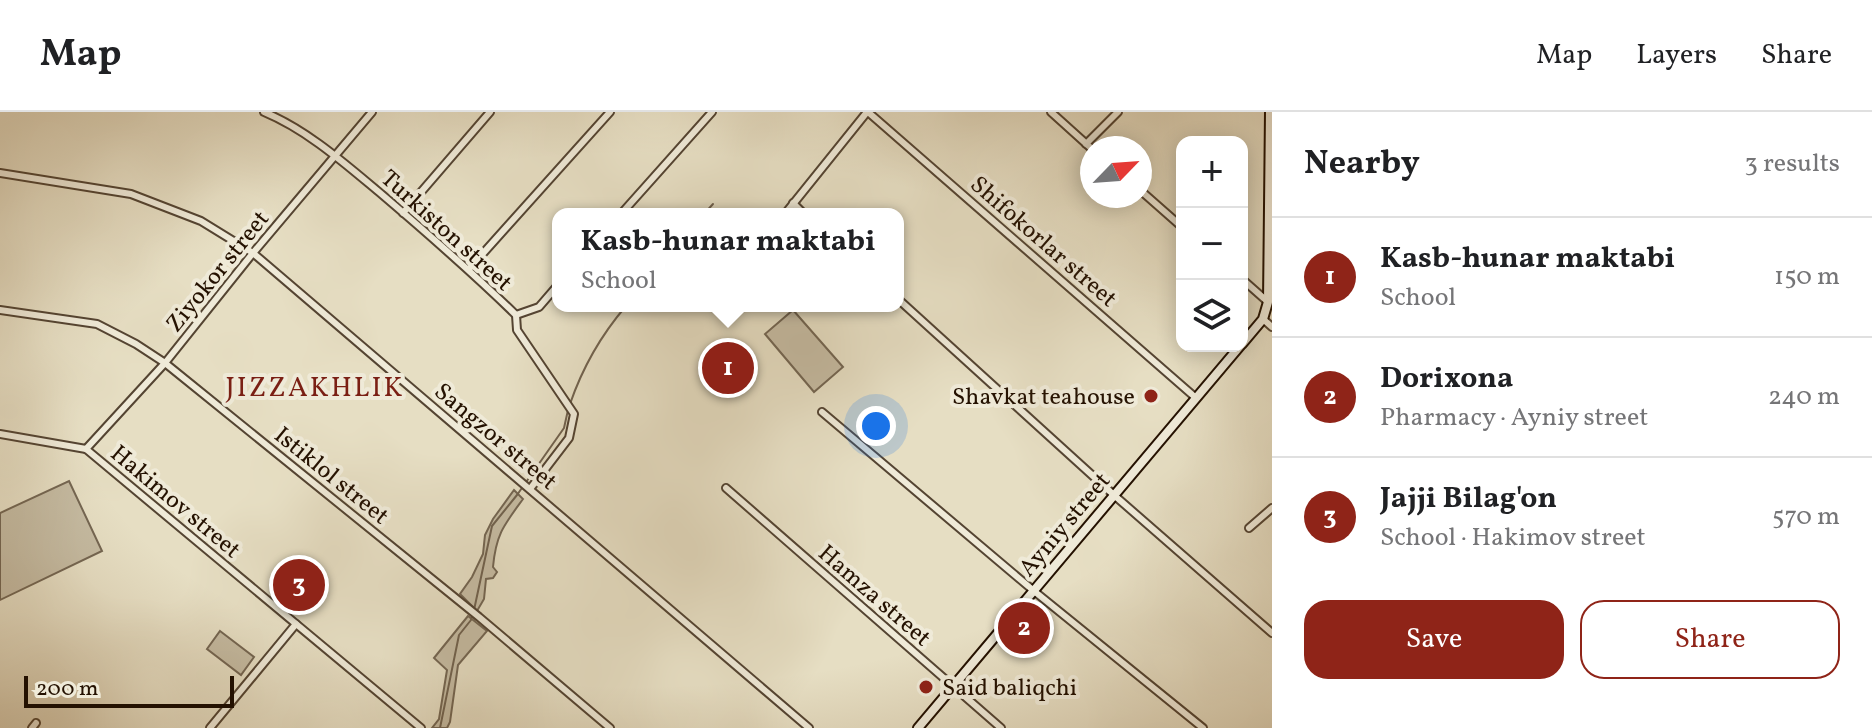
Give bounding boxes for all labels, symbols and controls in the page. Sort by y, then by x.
text: Map [40,29,121,82]
text: Map [1536,36,1592,75]
text: Layers [1636,36,1717,75]
text: Share [1761,36,1832,75]
north arrow [1080,136,1152,208]
map controls [1176,136,1248,352]
button: + [1176,136,1248,208]
text: Nearby [1304,141,1420,188]
text: 3 results [1744,146,1840,182]
street label: Turkiston street [372,163,519,300]
street label: Shifokorlar street [962,169,1124,316]
street label: Ziyokor street [159,204,278,340]
popup [552,208,904,312]
button: − [1176,208,1248,280]
text: Kasb-hunar maktabi [580,221,876,263]
text: Kasb-hunar maktabi [1380,238,1675,280]
text: 1 [1325,259,1335,295]
text: 150 m [1774,259,1840,295]
text: School [580,263,656,299]
button: layers [1176,280,1248,352]
text: School [1380,280,1456,316]
pin: 1 [702,338,754,398]
text: Dorixona [1380,358,1513,400]
district label: JIZZAKHLIK [226,369,404,408]
street label: Sangzor street [426,376,564,499]
text: 2 [1323,379,1337,415]
text: 240 m [1768,379,1840,415]
place label: Shavkat teahouse [952,381,1135,415]
marker: Shavkat teahouse [1142,387,1160,405]
text: Pharmacy · Ayniy street [1380,400,1648,436]
your location [856,406,896,446]
street label: Istiklol street [266,420,395,534]
street label: Hakimov street [102,438,247,567]
street label: Ayniy street [1012,466,1119,585]
text: Jajji Bilag'on [1380,478,1557,520]
text: 3 [1323,499,1337,535]
text: 570 m [1772,499,1840,535]
text: School · Hakimov street [1380,520,1646,556]
street label: Hamza street [810,538,938,655]
pin: 3 [273,555,325,615]
pin: 2 [998,598,1050,658]
button: Save [1304,600,1564,679]
button: Share [1580,600,1840,679]
scale bar [24,672,234,708]
place label: Said baliqchi [942,672,1077,706]
text: 200 m [36,674,98,705]
marker: Said baliqchi [917,678,935,696]

